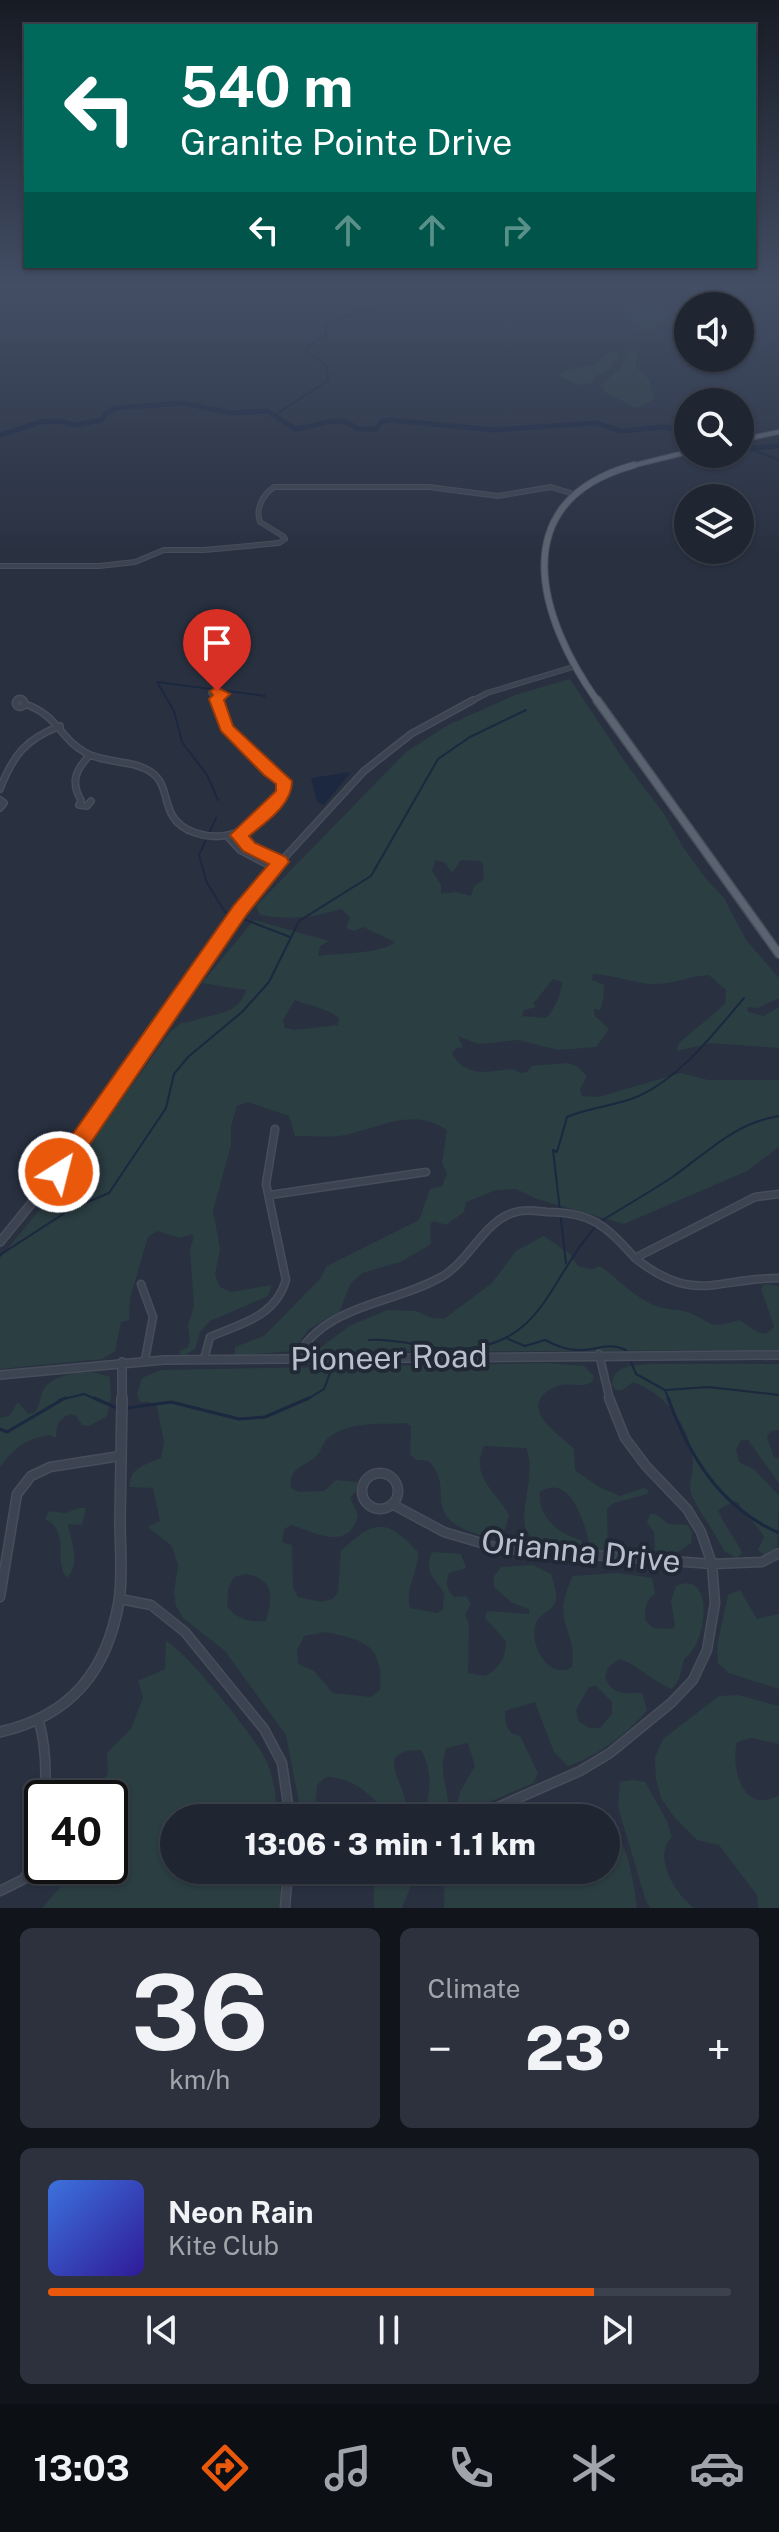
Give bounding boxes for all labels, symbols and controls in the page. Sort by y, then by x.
text: 540 m [180,54,353,120]
icon: left [48,56,152,160]
text: Granite Pointe Drive [180,121,513,163]
icon: left [242,208,286,252]
icon: ahead [326,208,370,252]
icon: ahead [410,208,454,252]
icon: right [494,208,538,252]
map controls [674,292,754,564]
button: sound [674,292,754,372]
button: search [674,388,754,468]
button: layers [674,484,754,564]
pin [183,609,251,691]
icon: arrive [195,621,239,665]
position arrow [17,1130,101,1214]
street label: Pioneer Road [290,1337,488,1377]
street label: Orianna Drive [479,1522,683,1580]
speed limit sign: 40 [24,1780,128,1884]
text: 13:06 · 3 min · 1.1 km [244,1826,536,1862]
text: 36 [131,1951,269,2073]
text: Climate [428,1973,521,2004]
text: 23° [525,2013,634,2084]
text: − [428,2023,452,2075]
text: + [707,2023,731,2075]
text: km/h [169,2064,230,2095]
text: Neon Rain [168,2194,314,2230]
text: Kite Club [168,2230,279,2261]
icon: previous [140,2308,184,2352]
icon: pause [367,2308,411,2352]
icon: next [595,2308,639,2352]
icon: directions [197,2440,253,2496]
icon: music [320,2440,376,2496]
icon: phone [443,2440,499,2496]
icon: climate [566,2440,622,2496]
icon: car [689,2440,745,2496]
text: 13:03 [34,2447,130,2489]

